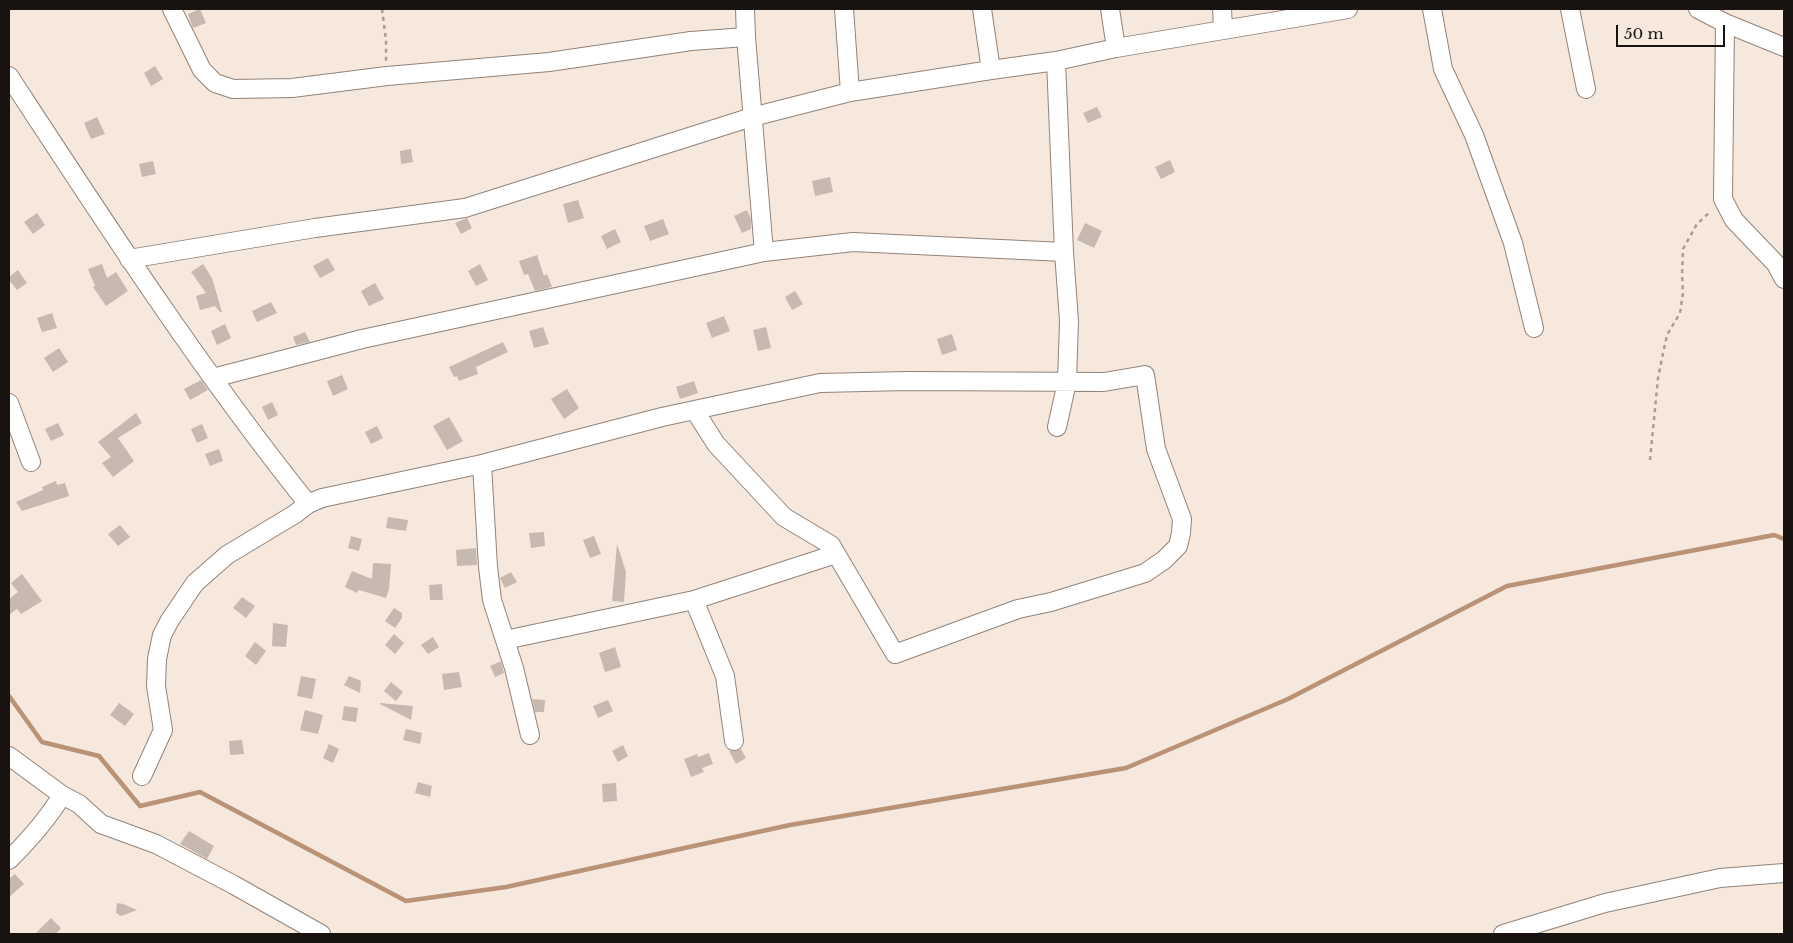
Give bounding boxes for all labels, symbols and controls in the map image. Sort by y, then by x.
scale bar [1618,15,1727,47]
text: 50 m [1624,24,1664,43]

